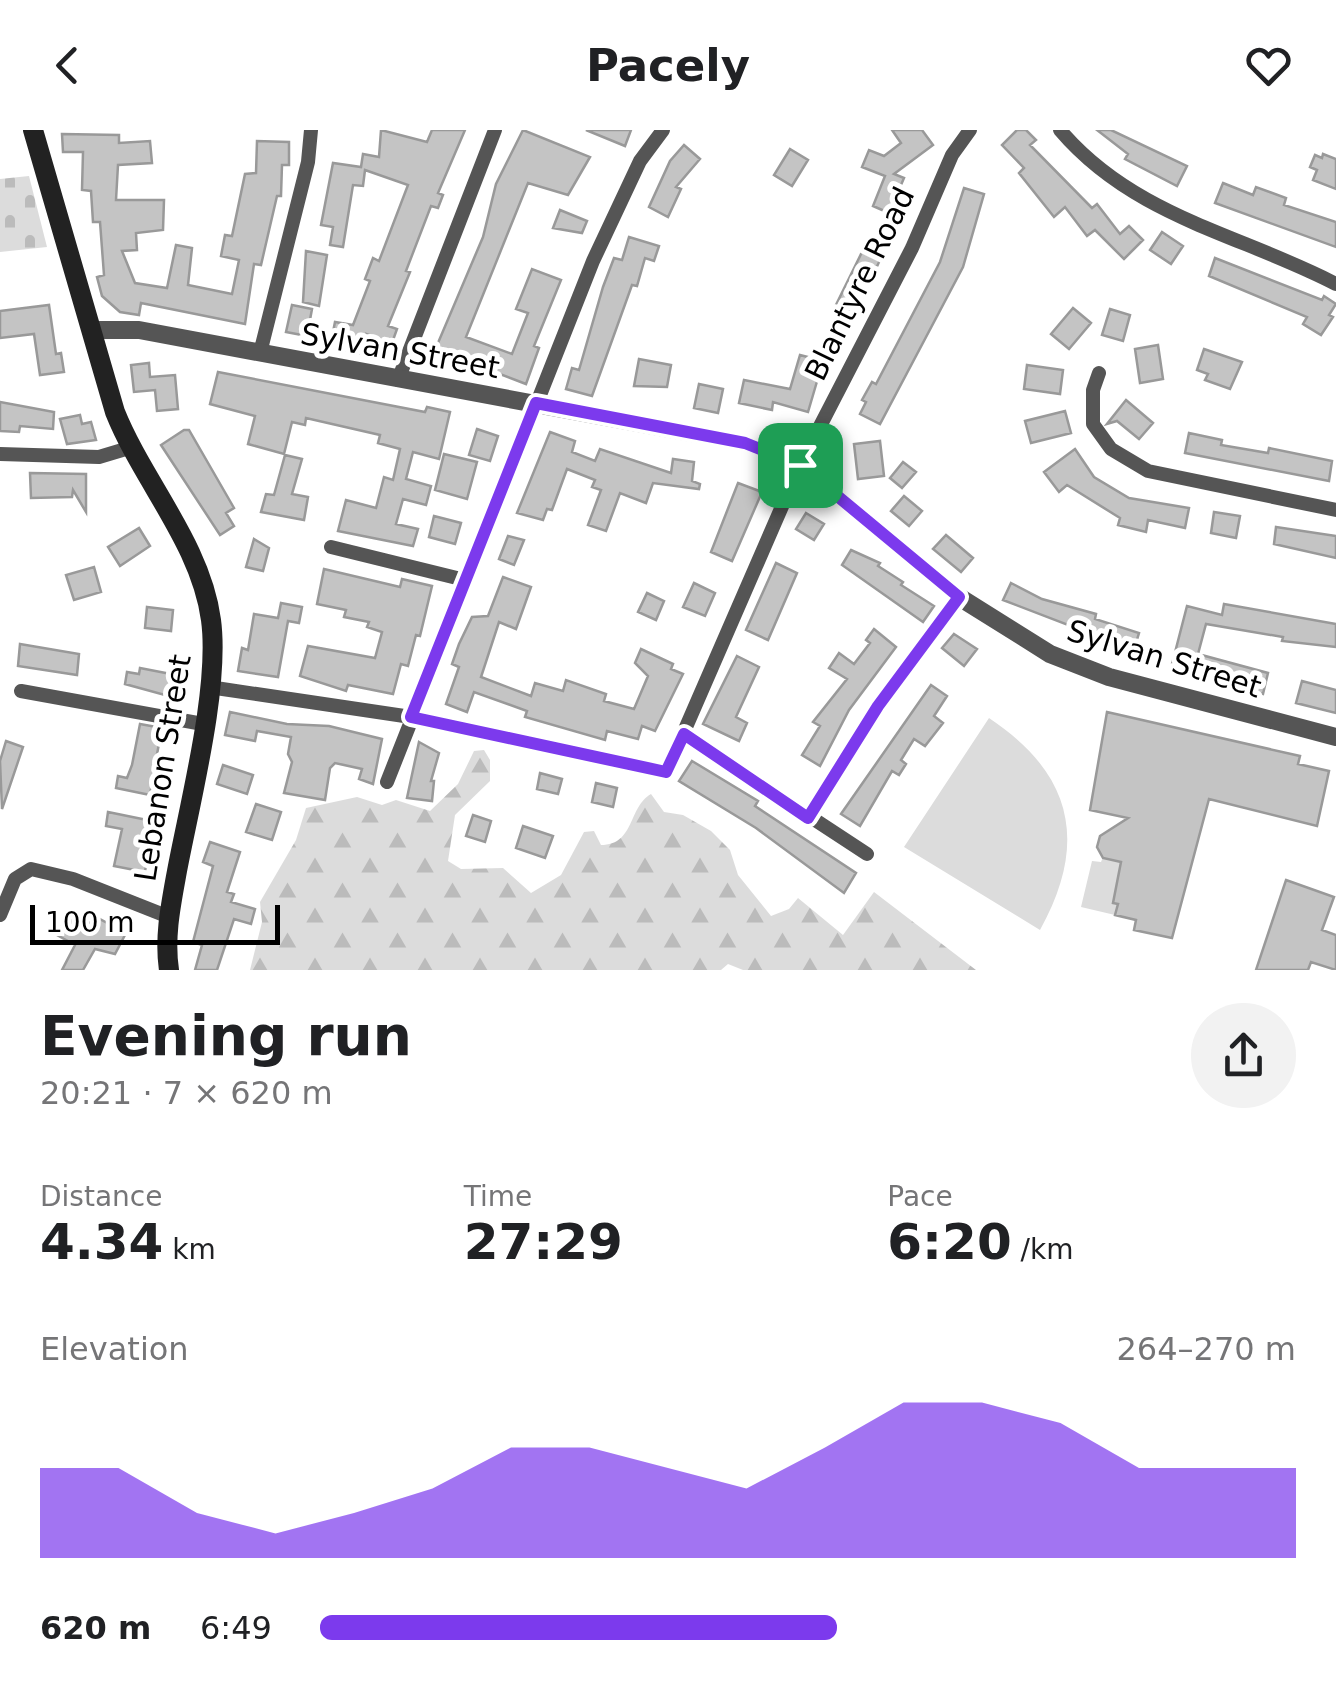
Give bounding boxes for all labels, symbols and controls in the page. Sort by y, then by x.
icon: back [40,38,95,93]
icon: heart [1241,38,1296,93]
text: Pacely [586,39,750,92]
street label: Blantyre Road [798,181,921,386]
street label: Sylvan Street [298,316,502,385]
pin [758,423,843,508]
icon: arrive [773,438,828,493]
street label: Sylvan Street [1063,612,1266,705]
street label: Lebanon Street [127,652,198,884]
scale bar [30,900,280,944]
text: 100 m [45,906,135,939]
button: share [1191,1003,1296,1108]
text: Evening run [40,1004,412,1068]
text: 20:21 · 7 × 620 m [40,1074,333,1112]
text: Distance [40,1180,162,1213]
text: Time [464,1180,532,1213]
text: Pace [887,1180,953,1213]
text: 4.34 [40,1213,163,1271]
text: 27:29 [464,1213,623,1271]
text: 6:20 [887,1213,1012,1271]
text: km [163,1233,216,1266]
text: /km [1012,1233,1074,1266]
text: Elevation [40,1330,189,1368]
text: 264–270 m [1117,1330,1296,1368]
text: 620 m [40,1609,151,1647]
text: 6:49 [200,1609,272,1647]

